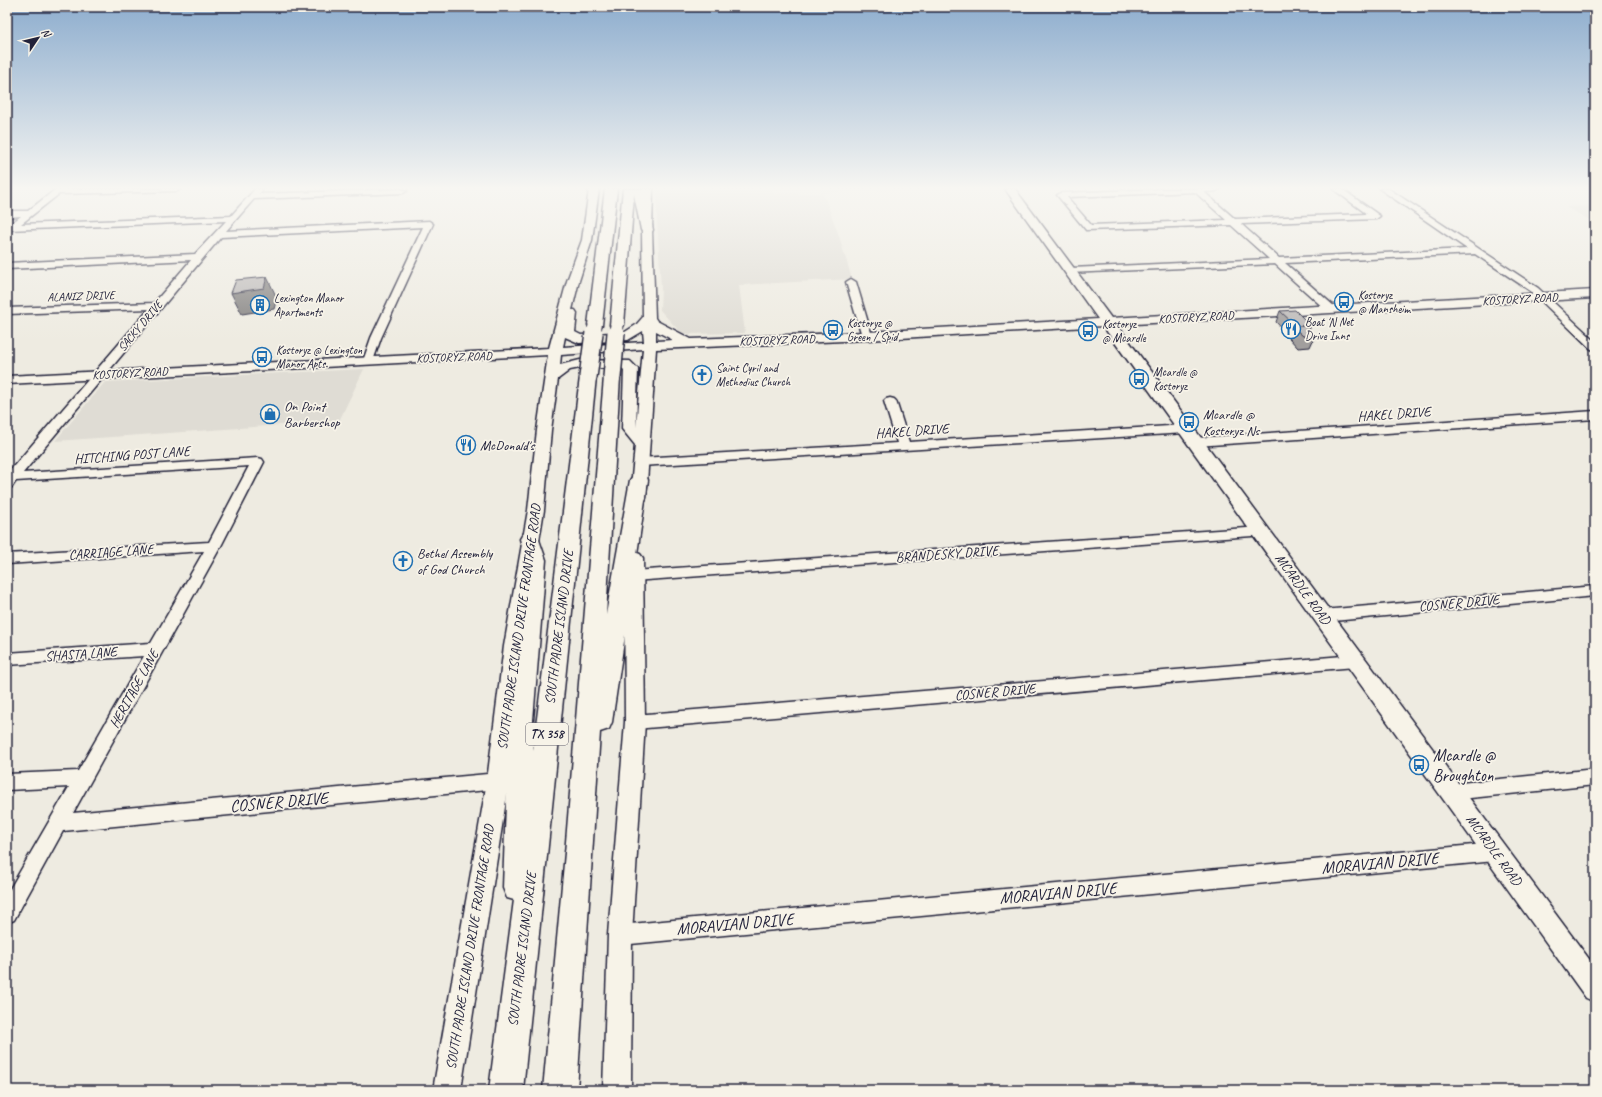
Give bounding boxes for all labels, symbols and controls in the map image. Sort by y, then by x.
north arrow [18,18,58,58]
text: N [39,25,55,41]
street label: ALANIZ DRIVE [47,287,116,305]
place label: Kostoryz @ Mansheim [1358,287,1412,317]
street label: KOSTORYZ ROAD [1482,289,1559,309]
place label: Lexington Manor Apartments [274,290,345,320]
bus stop icon: Kostoryz @ Mansheim [1333,291,1355,313]
building icon: Lexington Manor Apartments [249,294,271,316]
street label: SACKY DRIVE [114,296,167,355]
street label: KOSTORYZ ROAD [1158,307,1235,327]
place label: Boat 'N Net Drive Inns [1305,314,1354,344]
place label: Kostoryz @ Green / Spid [847,315,900,345]
place label: Kostoryz @ Mcardle [1102,316,1147,346]
restaurant icon: Boat 'N Net Drive Inns [1280,318,1302,340]
bus stop icon: Kostoryz @ Green / Spid [822,319,844,341]
bus stop icon: Kostoryz @ Mcardle [1077,320,1099,342]
street label: KOSTORYZ ROAD [739,331,816,349]
place label: Kostoryz @ Lexington Manor Apts. [276,342,363,372]
bus stop icon: Kostoryz @ Lexington Manor Apts. [251,346,273,368]
street label: KOSTORYZ ROAD [416,348,493,366]
place label: Saint Cyril and Methodius Church [716,360,791,390]
street label: KOSTORYZ ROAD [92,363,169,383]
church icon: Saint Cyril and Methodius Church [691,364,713,386]
place label: Mcardle @ Kostoryz [1153,364,1198,394]
bus stop icon: Mcardle @ Kostoryz [1128,368,1150,390]
place label: On Point Barbershop [284,398,340,431]
shop icon: On Point Barbershop [259,403,281,425]
street label: HAKEL DRIVE [1357,403,1433,425]
place label: Mcardle @ Kostoryz Ns [1203,406,1261,439]
bus stop icon: Mcardle @ Kostoryz Ns [1178,411,1200,433]
street label: HAKEL DRIVE [875,420,951,442]
restaurant icon: McDonald's [455,434,477,456]
place label: McDonald's [480,437,536,454]
street label: HITCHING POST LANE [74,442,193,468]
street label: SOUTH PADRE ISLAND DRIVE FRONTAGE ROAD [493,502,545,751]
street label: CARRIAGE LANE [68,540,156,563]
street label: BRANDESKY DRIVE [895,542,1001,566]
place label: Bethel Assembly of God Church [417,545,493,578]
street label: SOUTH PADRE ISLAND DRIVE [541,547,577,705]
church icon: Bethel Assembly of God Church [392,550,414,572]
street label: MCARDLE ROAD [1272,550,1336,629]
street label: COSNER DRIVE [1418,591,1502,615]
street label: SHASTA LANE [44,643,119,665]
street label: HERITAGE LANE [106,645,164,731]
street label: COSNER DRIVE [954,680,1038,704]
road number: TX 358 [526,723,568,745]
place label: Mcardle @ Broughton [1433,745,1496,786]
bus stop icon: Mcardle @ Broughton [1408,754,1430,776]
street label: COSNER DRIVE [229,787,331,817]
street label: MCARDLE ROAD [1463,811,1527,890]
street label: SOUTH PADRE ISLAND DRIVE FRONTAGE ROAD [442,822,498,1071]
street label: MORAVIAN DRIVE [1321,847,1442,879]
street label: SOUTH PADRE ISLAND DRIVE [504,869,540,1027]
street label: MORAVIAN DRIVE [999,877,1120,909]
street label: MORAVIAN DRIVE [676,908,797,940]

